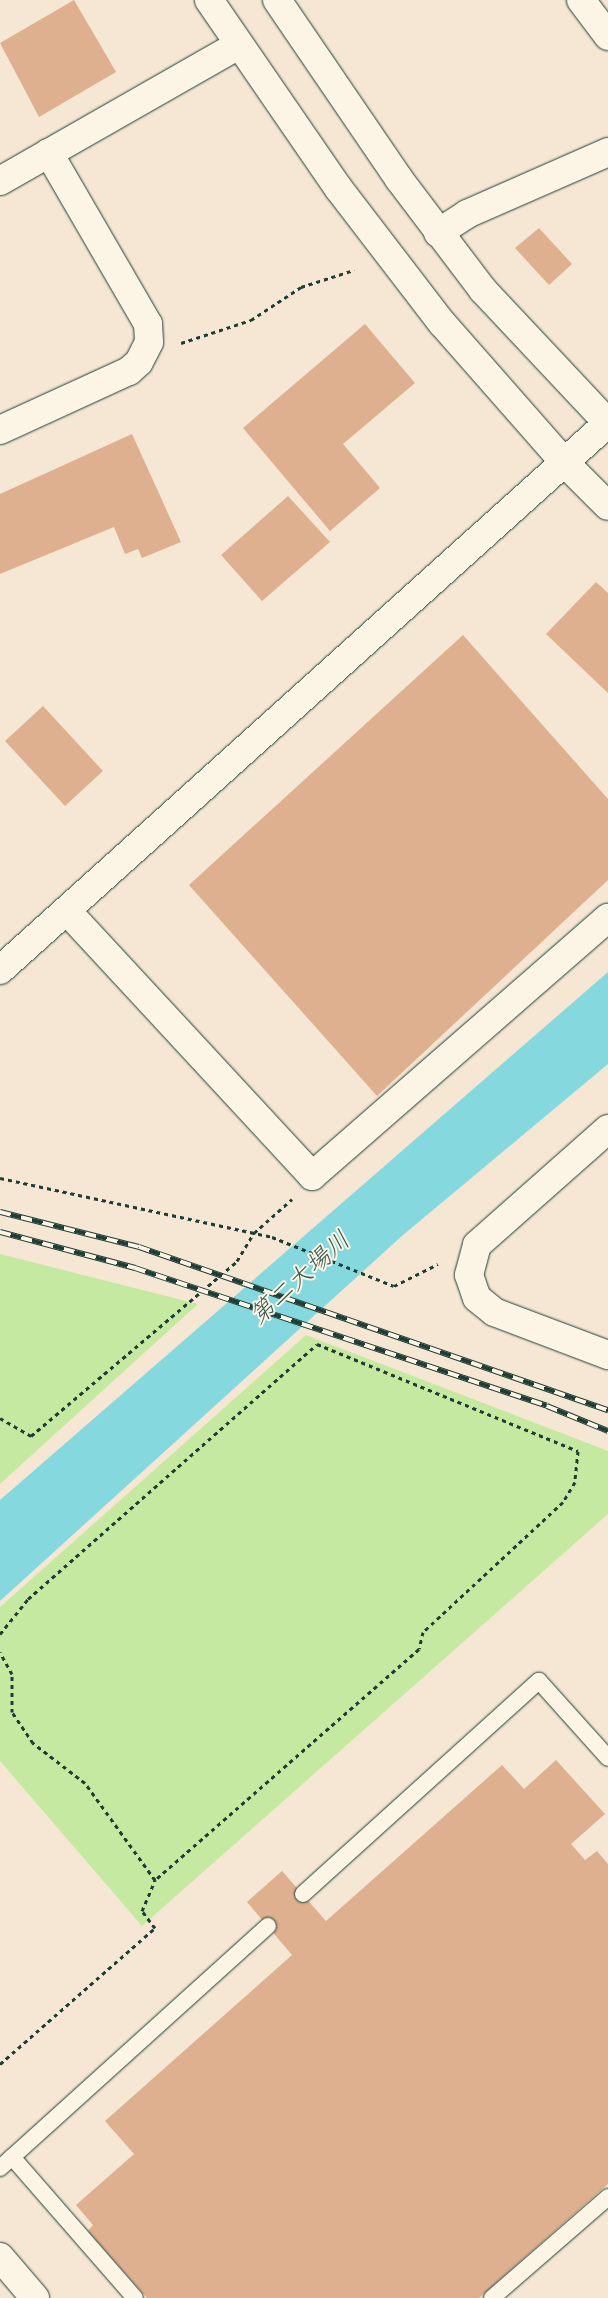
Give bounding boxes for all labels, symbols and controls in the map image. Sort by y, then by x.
water label: 第二大場川 [244,1225,356,1331]

